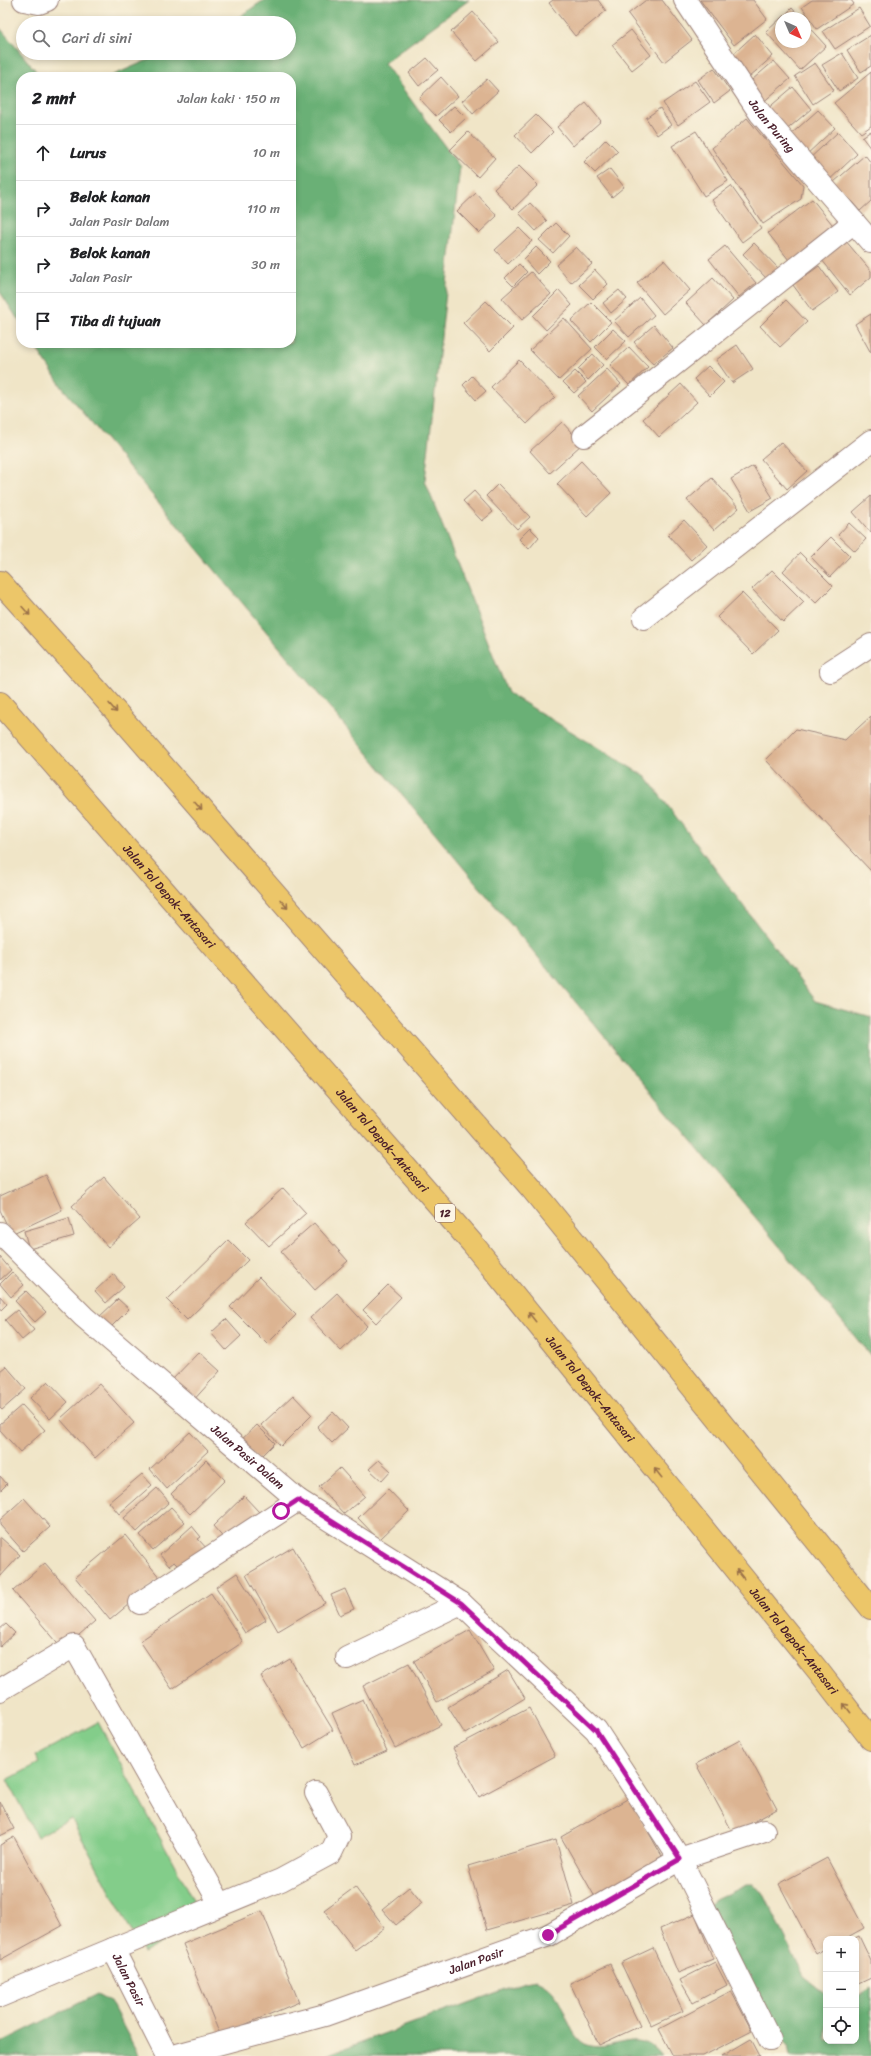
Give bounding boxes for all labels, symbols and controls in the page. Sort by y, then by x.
north arrow [775,12,811,48]
search box [16,16,296,60]
text: Cari di sini [62,25,132,51]
icon: search [30,27,52,49]
text: 2 mnt [32,83,75,113]
text: Jalan kaki · 150 m [177,87,280,110]
street label: Jalan Puring [742,93,801,158]
text: Lurus [70,140,106,166]
text: 10 m [253,141,280,164]
icon: ahead [32,142,54,164]
text: Belok kanan [70,184,150,210]
text: 110 m [247,197,280,220]
icon: right [32,198,54,220]
text: Jalan Pasir Dalam [70,210,170,233]
text: Belok kanan [70,240,150,266]
text: 30 m [251,253,280,276]
icon: right [32,254,54,276]
text: Jalan Pasir [70,266,132,289]
text: Tiba di tujuan [70,308,161,334]
icon: arrive [32,310,54,332]
one-way arrow [21,606,30,616]
one-way arrow [108,703,117,714]
one-way arrow [194,801,203,811]
street label: Jalan Tol Depok–Antasari [116,838,222,954]
one-way arrow [279,899,288,909]
street label: Jalan Tol Depok–Antasari [330,1082,435,1198]
road number: 12 [435,1204,455,1222]
one-way arrow [528,1312,536,1323]
street label: Jalan Tol Depok–Antasari [539,1330,641,1448]
street label: Jalan Pasir Dalam [205,1418,290,1495]
one-way arrow [653,1467,662,1478]
route start [272,1502,290,1520]
one-way arrow [735,1568,744,1579]
street label: Jalan Tol Depok–Antasari [743,1581,844,1700]
one-way arrow [843,1703,851,1714]
route end [539,1926,557,1944]
map controls [823,1936,859,2044]
button: + [823,1936,859,1972]
street label: Jalan Pasir [445,1941,508,1981]
street label: Jalan Pasir [105,1949,152,2011]
button: − [823,1972,859,2008]
button: locate [823,2008,859,2044]

